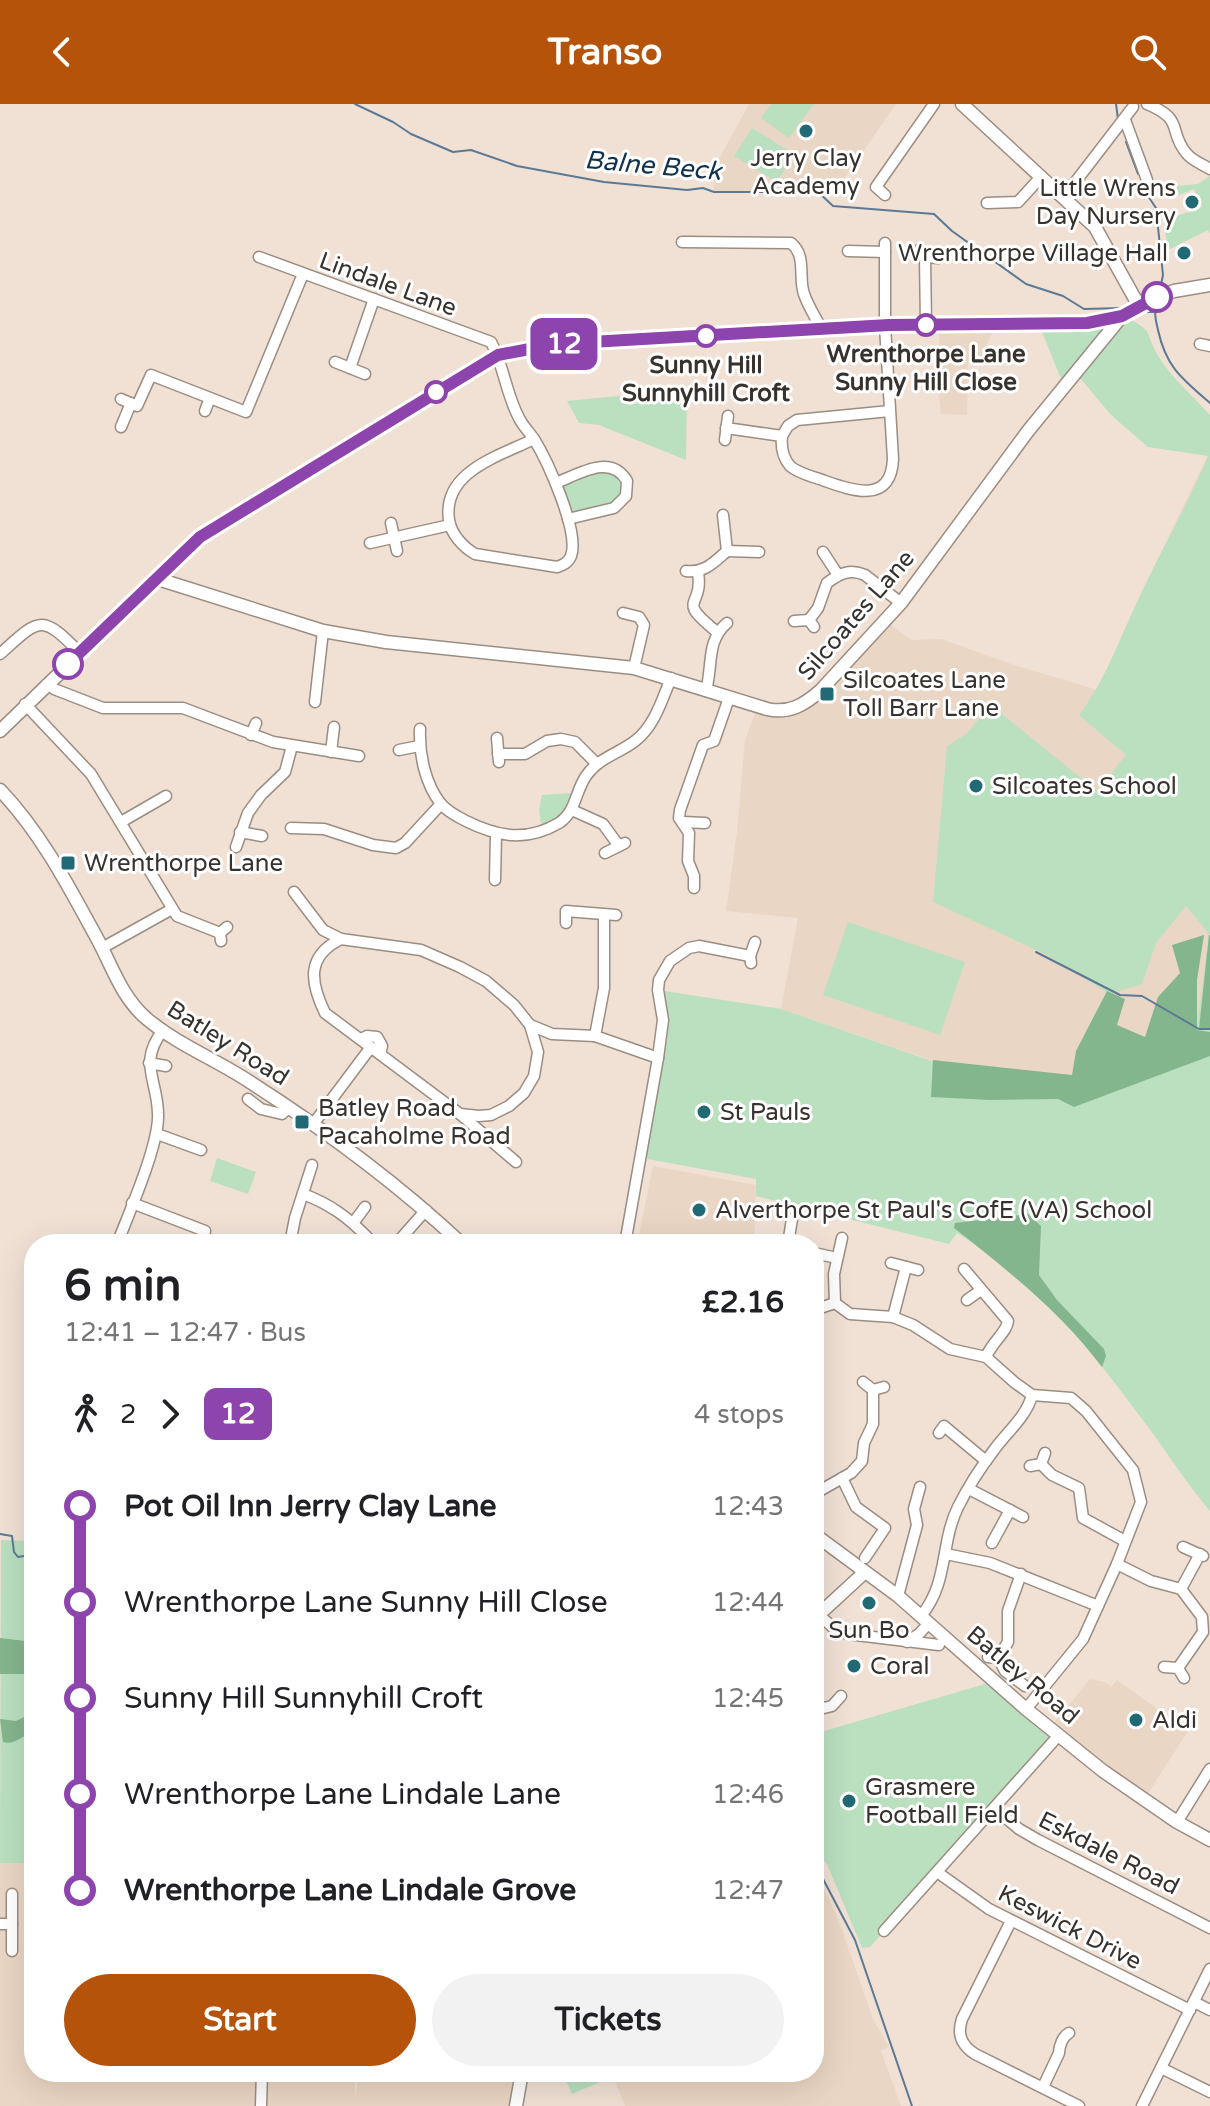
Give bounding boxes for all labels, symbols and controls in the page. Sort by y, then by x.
icon: back [40,30,84,74]
icon: search [1126,30,1170,74]
text: Transo [548,31,662,74]
marker: Jerry Clay Academy [797,122,815,140]
water label: Balne Beck [583,144,724,187]
place label: Jerry Clay Academy [750,144,862,201]
place label: Little Wrens Day Nursery [1036,174,1176,231]
marker: Little Wrens Day Nursery [1183,193,1201,211]
place label: Wrenthorpe Village Hall [898,239,1168,268]
marker: Wrenthorpe Village Hall [1175,244,1193,262]
street label: Lindale Lane [315,246,461,323]
unlabelled marker [1142,282,1172,312]
marker: Wrenthorpe Lane Sunny Hill Close [915,314,937,336]
line badge: 12 [528,318,600,370]
marker: Sunny Hill Sunnyhill Croft [695,325,717,347]
text: 12 [546,327,582,361]
place label: Wrenthorpe Lane Sunny Hill Close [826,340,1026,397]
place label: Sunny Hill Sunnyhill Croft [622,351,791,408]
unlabelled marker [425,381,447,403]
street label: Silcoates Lane [792,544,921,686]
unlabelled marker [53,649,83,679]
place label: Silcoates Lane Toll Barr Lane [843,666,1006,723]
marker: Silcoates Lane Toll Barr Lane [818,685,836,703]
place label: Silcoates School [992,772,1177,801]
marker: Silcoates School [967,777,985,795]
place label: Wrenthorpe Lane [84,849,283,878]
marker: Wrenthorpe Lane [59,854,77,872]
street label: Batley Road [162,995,294,1092]
place label: Batley Road Pacaholme Road [318,1094,511,1151]
place label: St Pauls [720,1098,811,1127]
marker: St Pauls [695,1103,713,1121]
marker: Batley Road Pacaholme Road [293,1113,311,1131]
place label: Alverthorpe St Paul's CofE (VA) School [715,1196,1152,1225]
marker: Alverthorpe St Paul's CofE (VA) School [690,1201,708,1219]
text: 6 min [64,1260,181,1313]
text: £2.16 [702,1284,784,1321]
text: 12:41 – 12:47 · Bus [64,1317,306,1348]
icon: walk [64,1392,108,1436]
icon: forward [148,1392,192,1436]
text: 12 [220,1397,256,1431]
text: 2 [120,1399,136,1430]
text: 4 stops [694,1399,784,1430]
text: Pot Oil Inn Jerry Clay Lane [124,1488,497,1525]
text: 12:43 [712,1491,784,1522]
text: Wrenthorpe Lane Sunny Hill Close [124,1584,608,1621]
text: 12:44 [712,1587,784,1618]
marker: Sun Bo [860,1594,878,1612]
place label: Sun Bo [828,1616,910,1645]
street label: Batley Road [961,1620,1085,1731]
place label: Coral [870,1652,930,1681]
marker: Coral [845,1657,863,1675]
text: Sunny Hill Sunnyhill Croft [124,1680,483,1717]
text: 12:45 [712,1683,784,1714]
place label: Aldi [1152,1706,1197,1735]
marker: Aldi [1127,1711,1145,1729]
place label: Grasmere Football Field [865,1773,1019,1830]
text: Wrenthorpe Lane Lindale Lane [124,1776,561,1813]
text: 12:46 [712,1779,784,1810]
marker: Grasmere Football Field [840,1792,858,1810]
street label: Eskdale Road [1033,1806,1184,1901]
text: Wrenthorpe Lane Lindale Grove [124,1872,576,1909]
text: 12:47 [712,1875,784,1906]
street label: Keswick Drive [993,1879,1146,1976]
button: Start [64,1974,416,2066]
button: Tickets [432,1974,784,2066]

